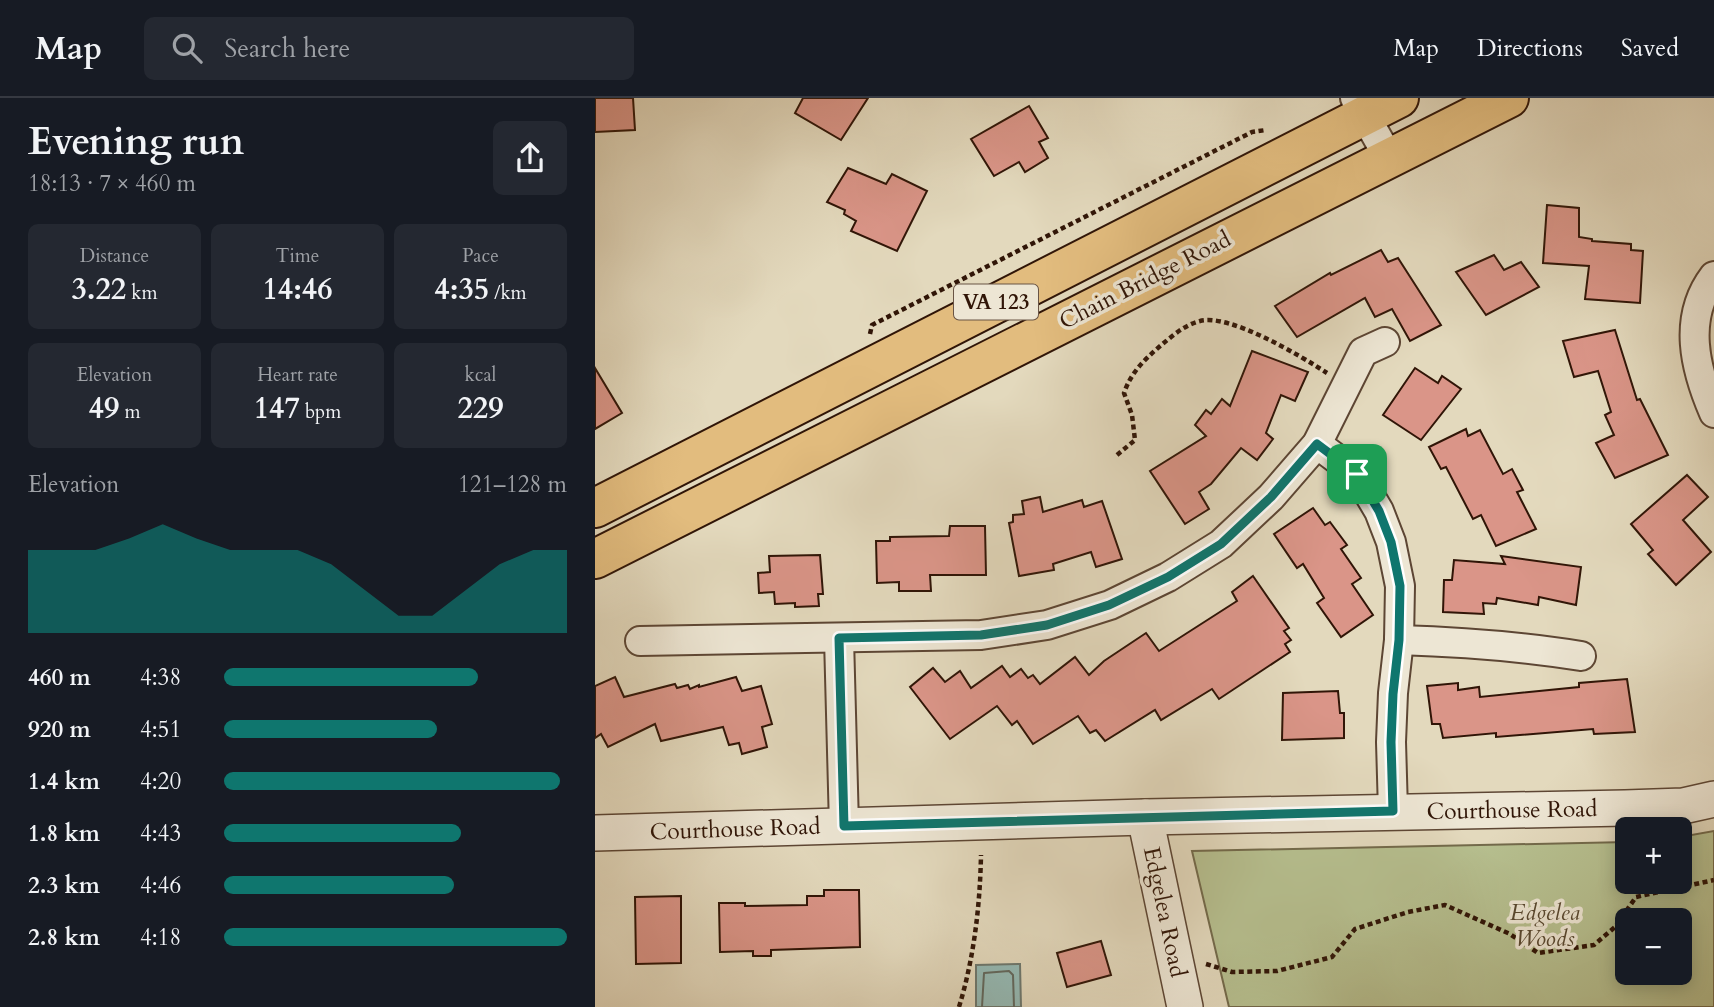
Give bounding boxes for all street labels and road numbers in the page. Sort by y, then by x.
street label: Chain Bridge Road [1054,223,1237,337]
road number: VA 123 [954,284,1038,320]
street label: Courthouse Road [1426,793,1598,827]
street label: Courthouse Road [649,811,822,847]
street label: Edgelea Road [1136,844,1194,981]

